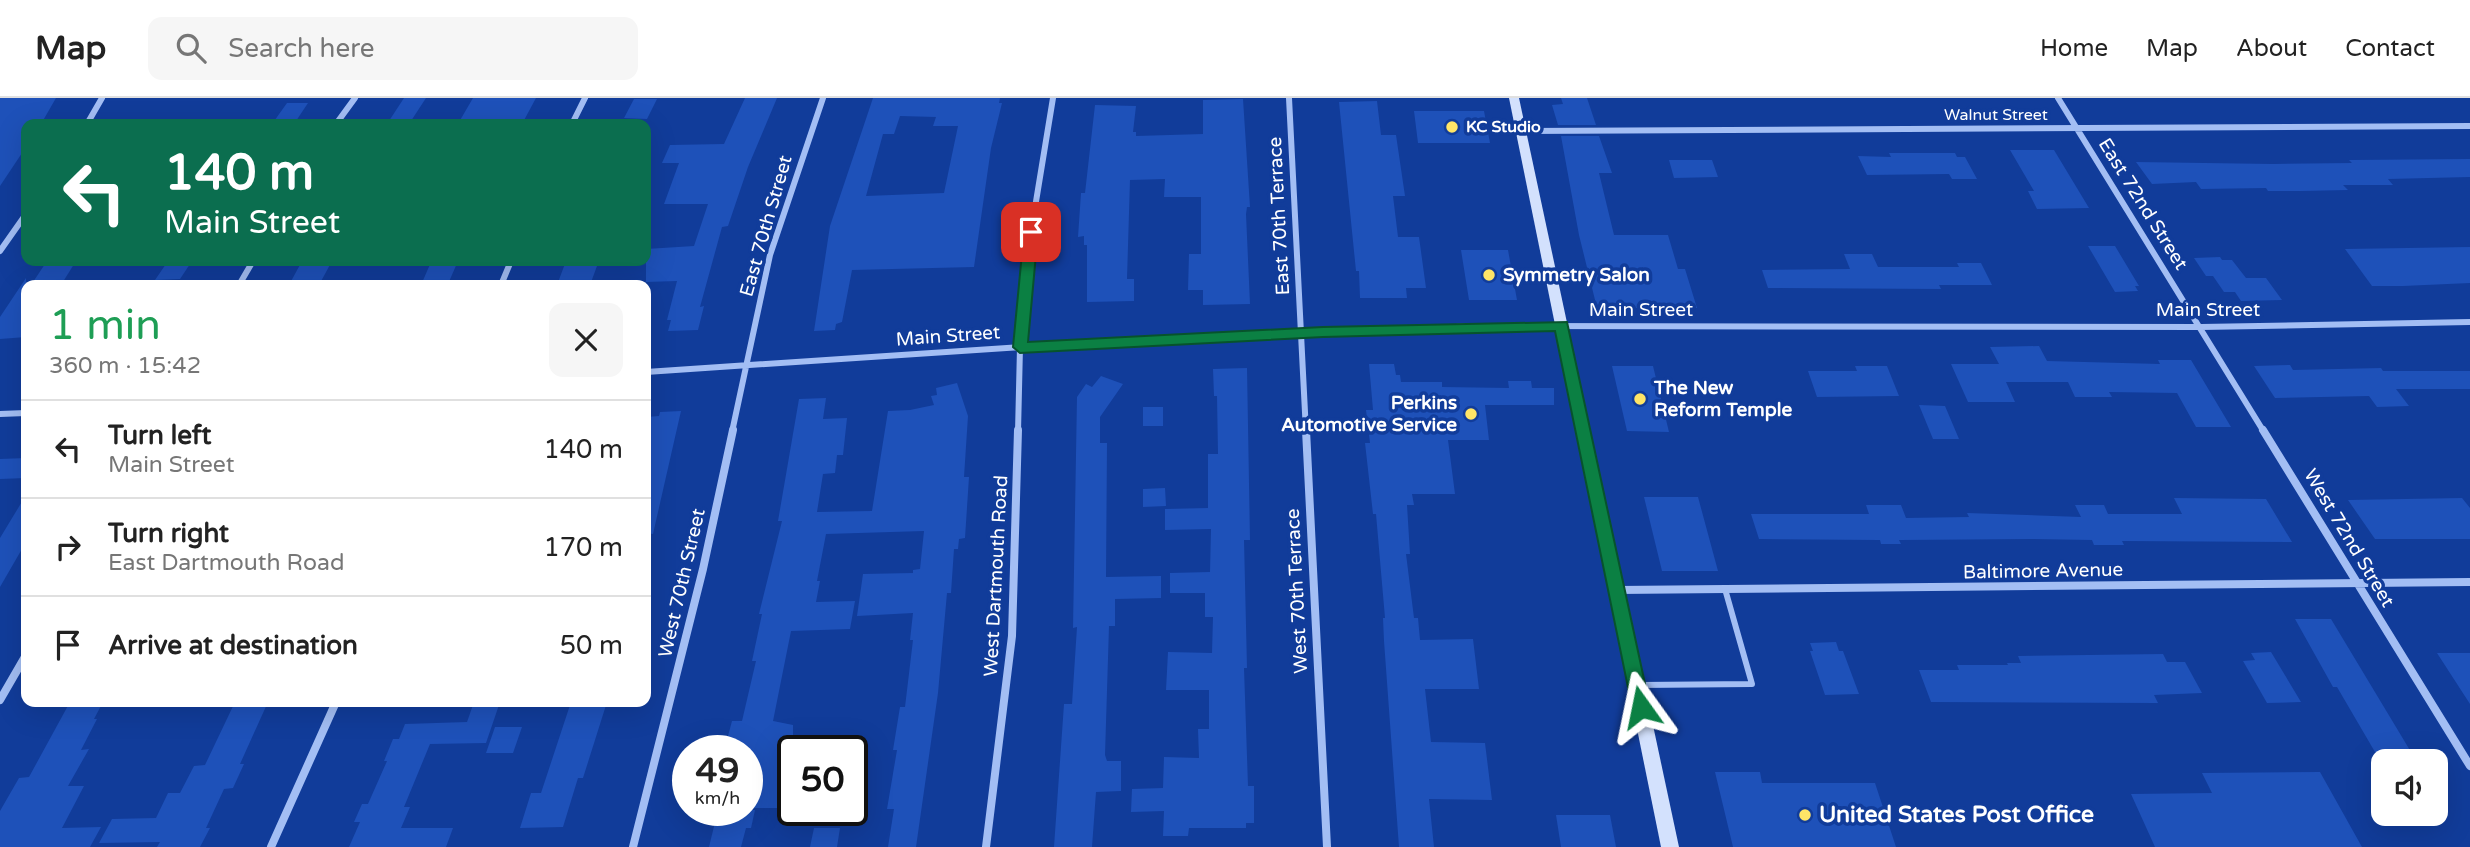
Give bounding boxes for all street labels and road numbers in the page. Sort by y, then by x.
street label: Walnut Street [1944,105,2048,125]
street label: East 72nd Street [2094,134,2192,274]
street label: East 70th Terrace [1264,136,1294,296]
street label: East 70th Street [735,153,797,299]
street label: Main Street [1589,299,1693,321]
street label: Main Street [2156,299,2260,321]
street label: Main Street [895,321,1001,351]
street label: West 72nd Street [2299,465,2399,611]
street label: West Dartmouth Road [980,475,1012,677]
street label: West 70th Street [654,506,710,660]
street label: West 70th Terrace [1282,508,1312,674]
street label: Baltimore Avenue [1963,559,2123,583]

